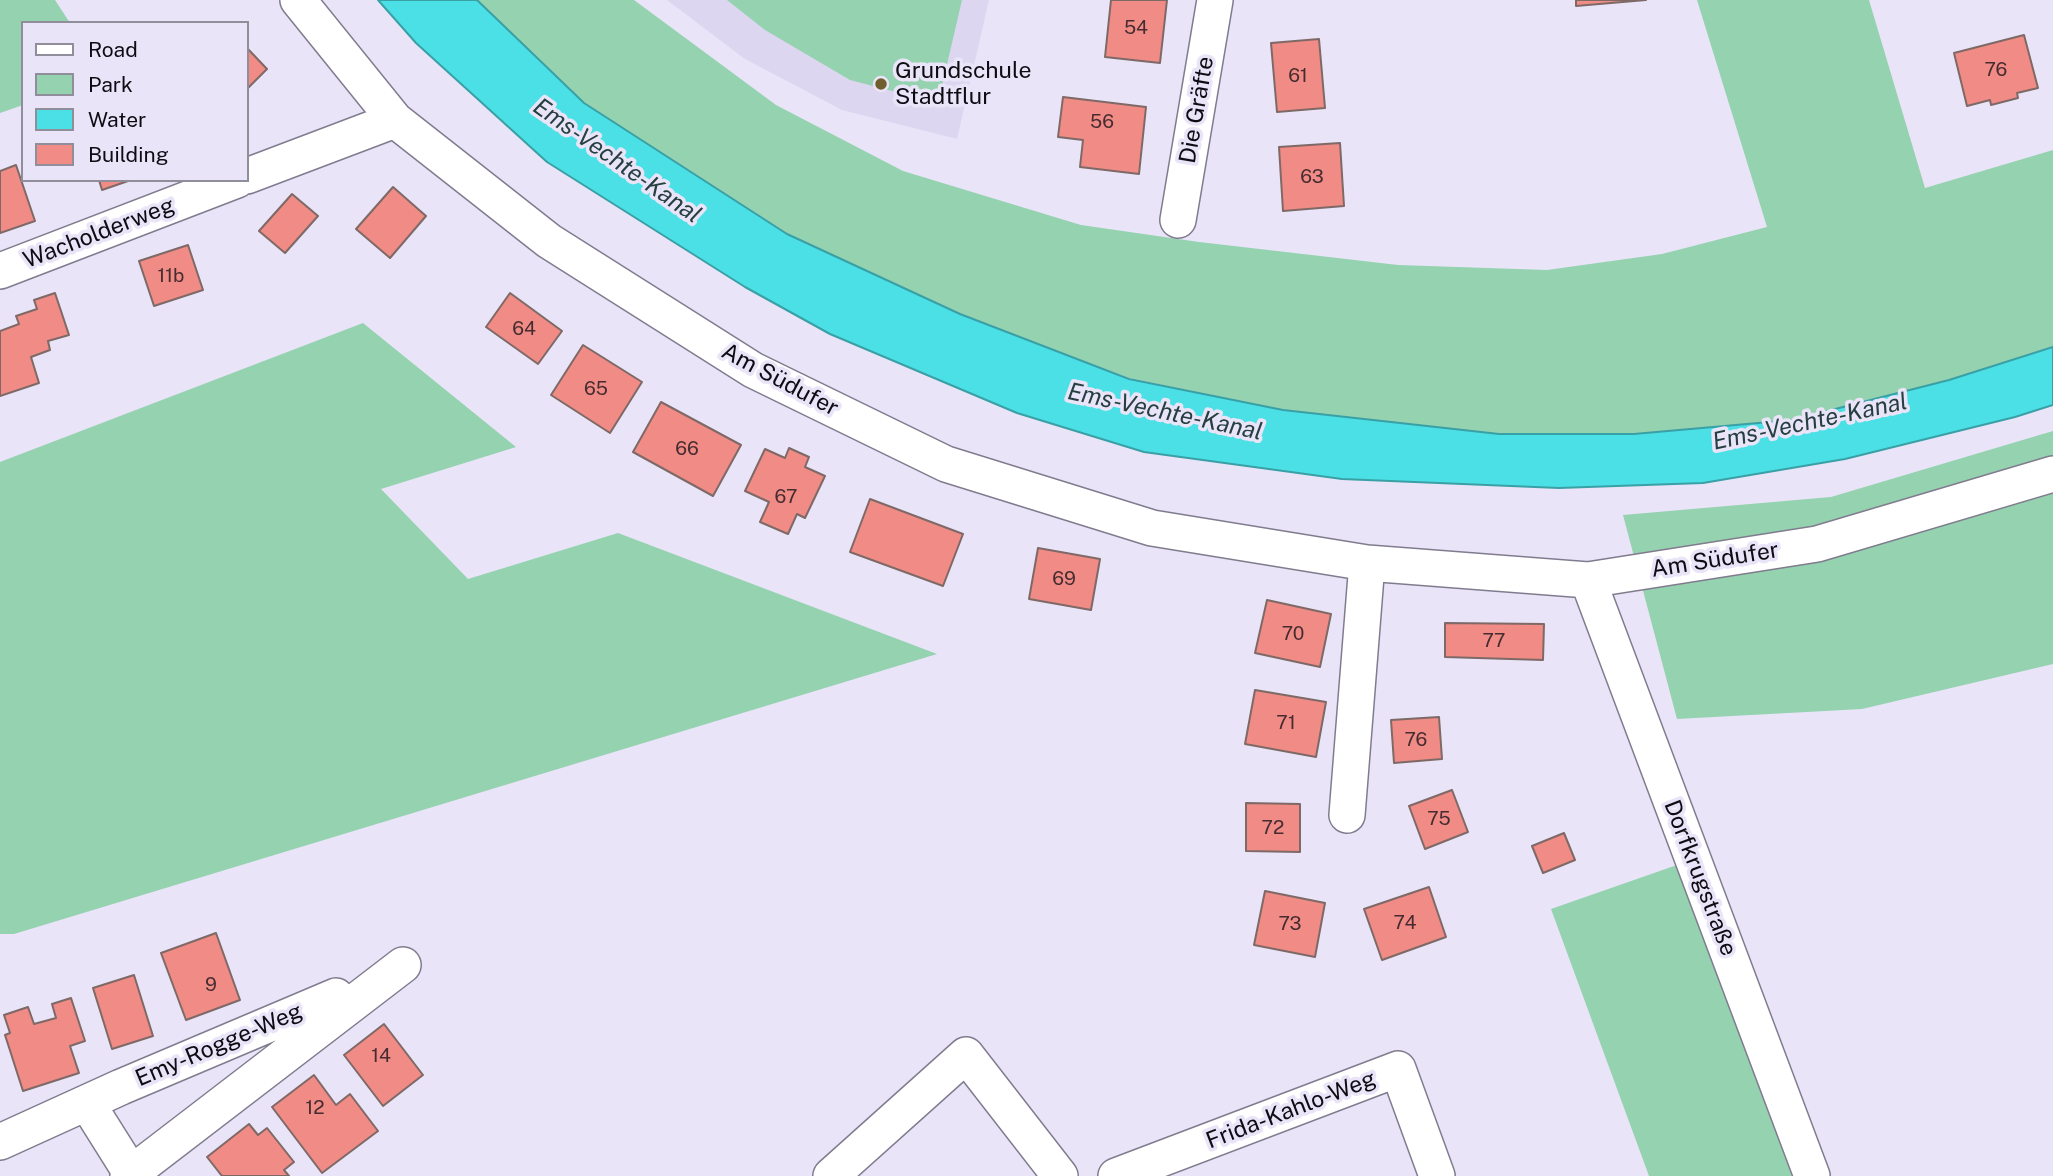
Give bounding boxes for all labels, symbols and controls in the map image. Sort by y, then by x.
house number: 54 [1124,17,1148,39]
legend [21,21,248,182]
text: Road [88,37,138,62]
street label: Die Gräfte [1174,54,1220,166]
place label: Grundschule Stadtflur [895,57,1032,111]
house number: 76 [1985,59,2007,81]
house number: 61 [1288,65,1308,87]
text: Park [88,72,133,97]
marker: Grundschule Stadtflur [873,76,889,92]
water label: Ems-Vechte-Kanal [528,92,706,230]
text: Water [88,107,146,132]
house number: 56 [1090,111,1114,133]
text: Building [88,142,169,167]
house number: 63 [1300,166,1324,188]
street label: Wacholderweg [20,192,178,274]
house number: 11b [158,265,184,287]
house number: 64 [512,318,536,340]
street label: Am Südufer [717,338,843,422]
water label: Ems-Vechte-Kanal [1065,377,1265,447]
house number: 65 [584,378,608,400]
water label: Ems-Vechte-Kanal [1710,387,1910,457]
house number: 66 [675,438,699,460]
house number: 67 [775,486,797,508]
street label: Am Südufer [1649,536,1781,584]
house number: 69 [1052,568,1076,590]
house number: 70 [1282,623,1304,645]
house number: 77 [1482,630,1506,652]
house number: 71 [1276,712,1296,734]
house number: 76 [1405,729,1427,751]
street label: Dorfkrugstraße [1658,796,1742,960]
house number: 75 [1427,808,1451,830]
house number: 72 [1262,817,1284,839]
house number: 74 [1394,912,1416,934]
house number: 73 [1278,913,1302,935]
house number: 9 [205,974,217,996]
street label: Emy-Rogge-Weg [131,997,307,1093]
house number: 14 [371,1045,391,1067]
street label: Frida-Kahlo-Weg [1202,1065,1380,1155]
house number: 12 [305,1097,325,1119]

